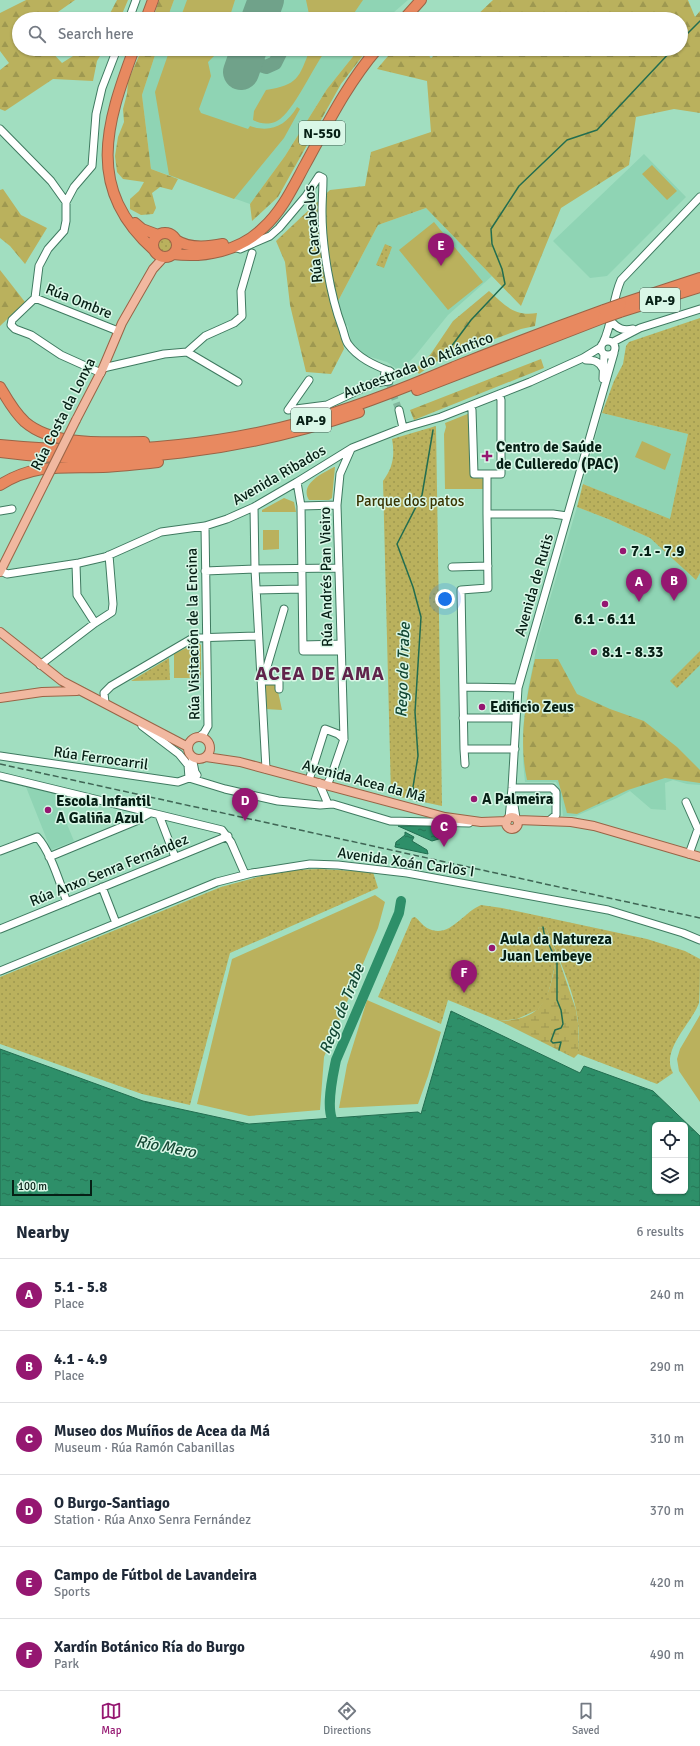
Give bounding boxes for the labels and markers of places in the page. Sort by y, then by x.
pin: E [428,233,454,266]
place label: Centro de Saúde de Culleredo (PAC) [496,438,619,473]
marker: Centro de Saúde de Culleredo (PAC) [481,450,493,462]
place label: 7.1 - 7.9 [631,542,684,560]
marker: 7.1 - 7.9 [618,546,628,556]
pin: B [661,568,687,601]
pin: A [626,569,652,602]
marker: 6.1 - 6.11 [600,599,610,609]
place label: 6.1 - 6.11 [574,610,636,628]
place label: 8.1 - 8.33 [602,643,663,661]
marker: 8.1 - 8.33 [589,647,599,657]
place label: Edificio Zeus [490,698,574,716]
marker: Edificio Zeus [477,702,487,712]
pin: D [232,788,258,821]
place label: A Palmeira [482,790,554,808]
place label: Escola Infantil A Galiña Azul [56,792,151,827]
marker: A Palmeira [469,794,479,804]
marker: Escola Infantil A Galiña Azul [43,805,53,815]
pin: C [431,814,457,847]
place label: Aula da Natureza Juan Lembeye [500,930,612,965]
marker: Aula da Natureza Juan Lembeye [487,943,497,953]
pin: F [451,960,477,993]

